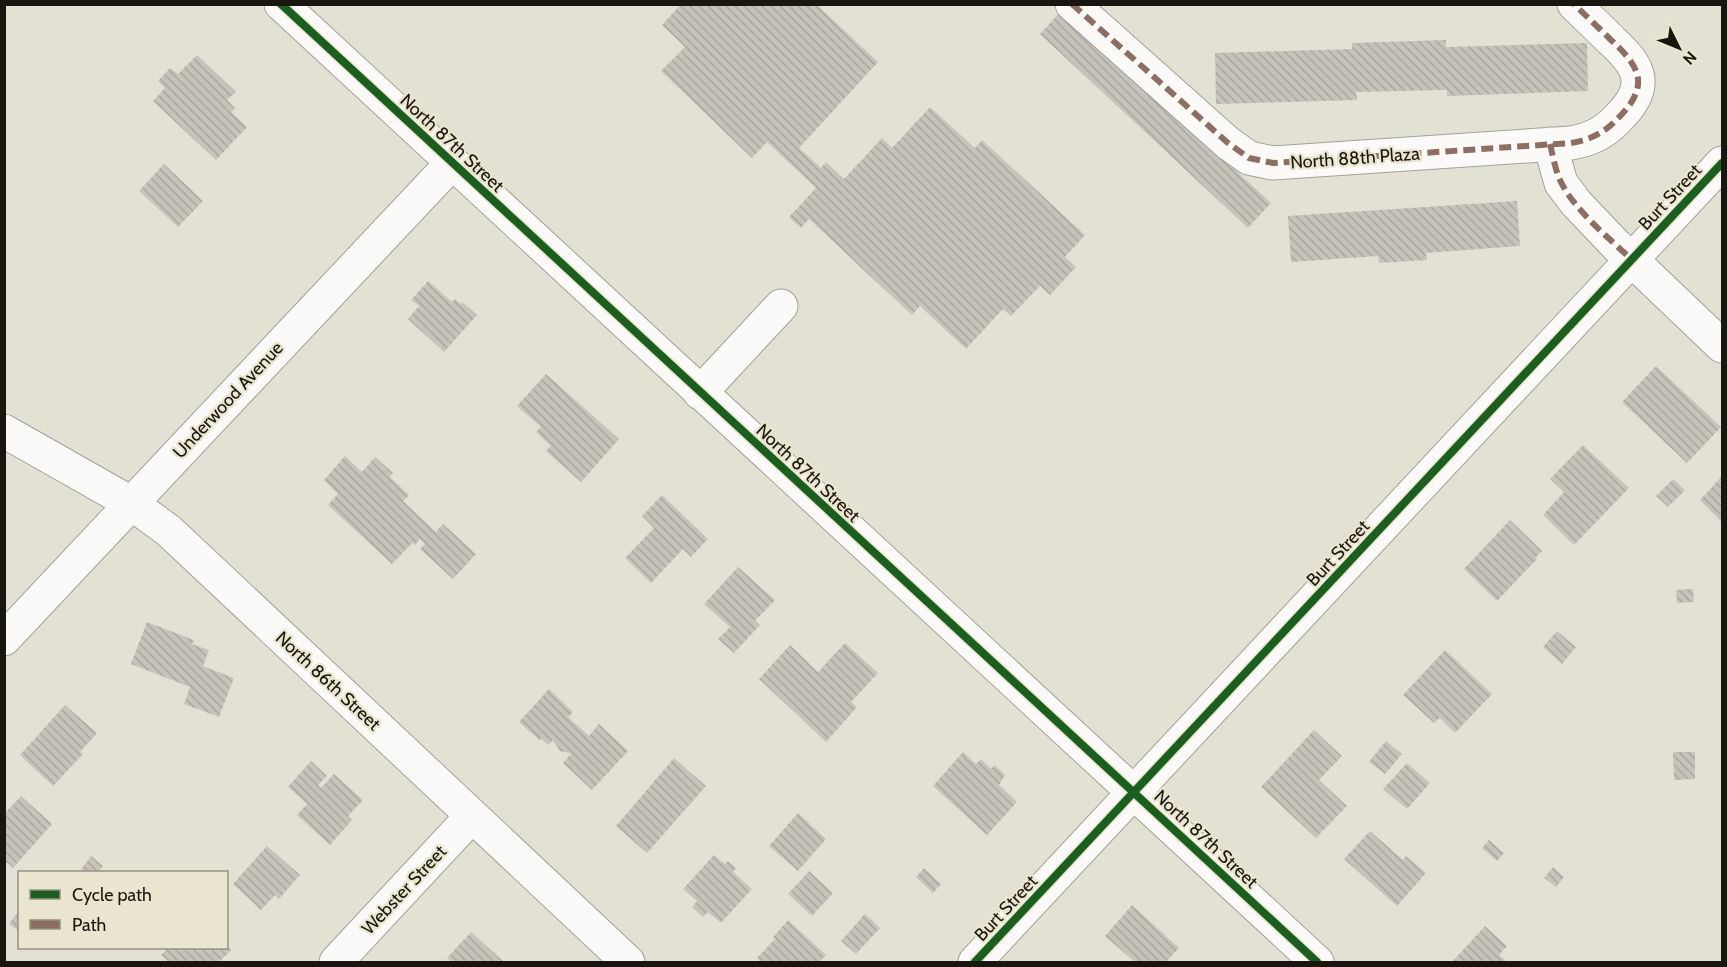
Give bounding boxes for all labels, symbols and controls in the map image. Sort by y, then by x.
north arrow [1649,18,1709,78]
text: N [1679,47,1700,69]
street label: North 87th Street [396,89,508,197]
street label: North 88th Plaza [1290,142,1421,173]
street label: Burt Street [1634,159,1706,235]
street label: Underwood Avenue [168,337,288,463]
street label: North 87th Street [752,419,864,527]
street label: Burt Street [1302,515,1374,591]
street label: North 86th Street [271,627,385,735]
street label: North 87th Street [1150,785,1262,893]
street label: Webster Street [357,841,451,939]
street label: Burt Street [970,870,1042,946]
legend [18,871,228,949]
text: Cycle path [72,884,152,906]
text: Path [72,914,106,936]

